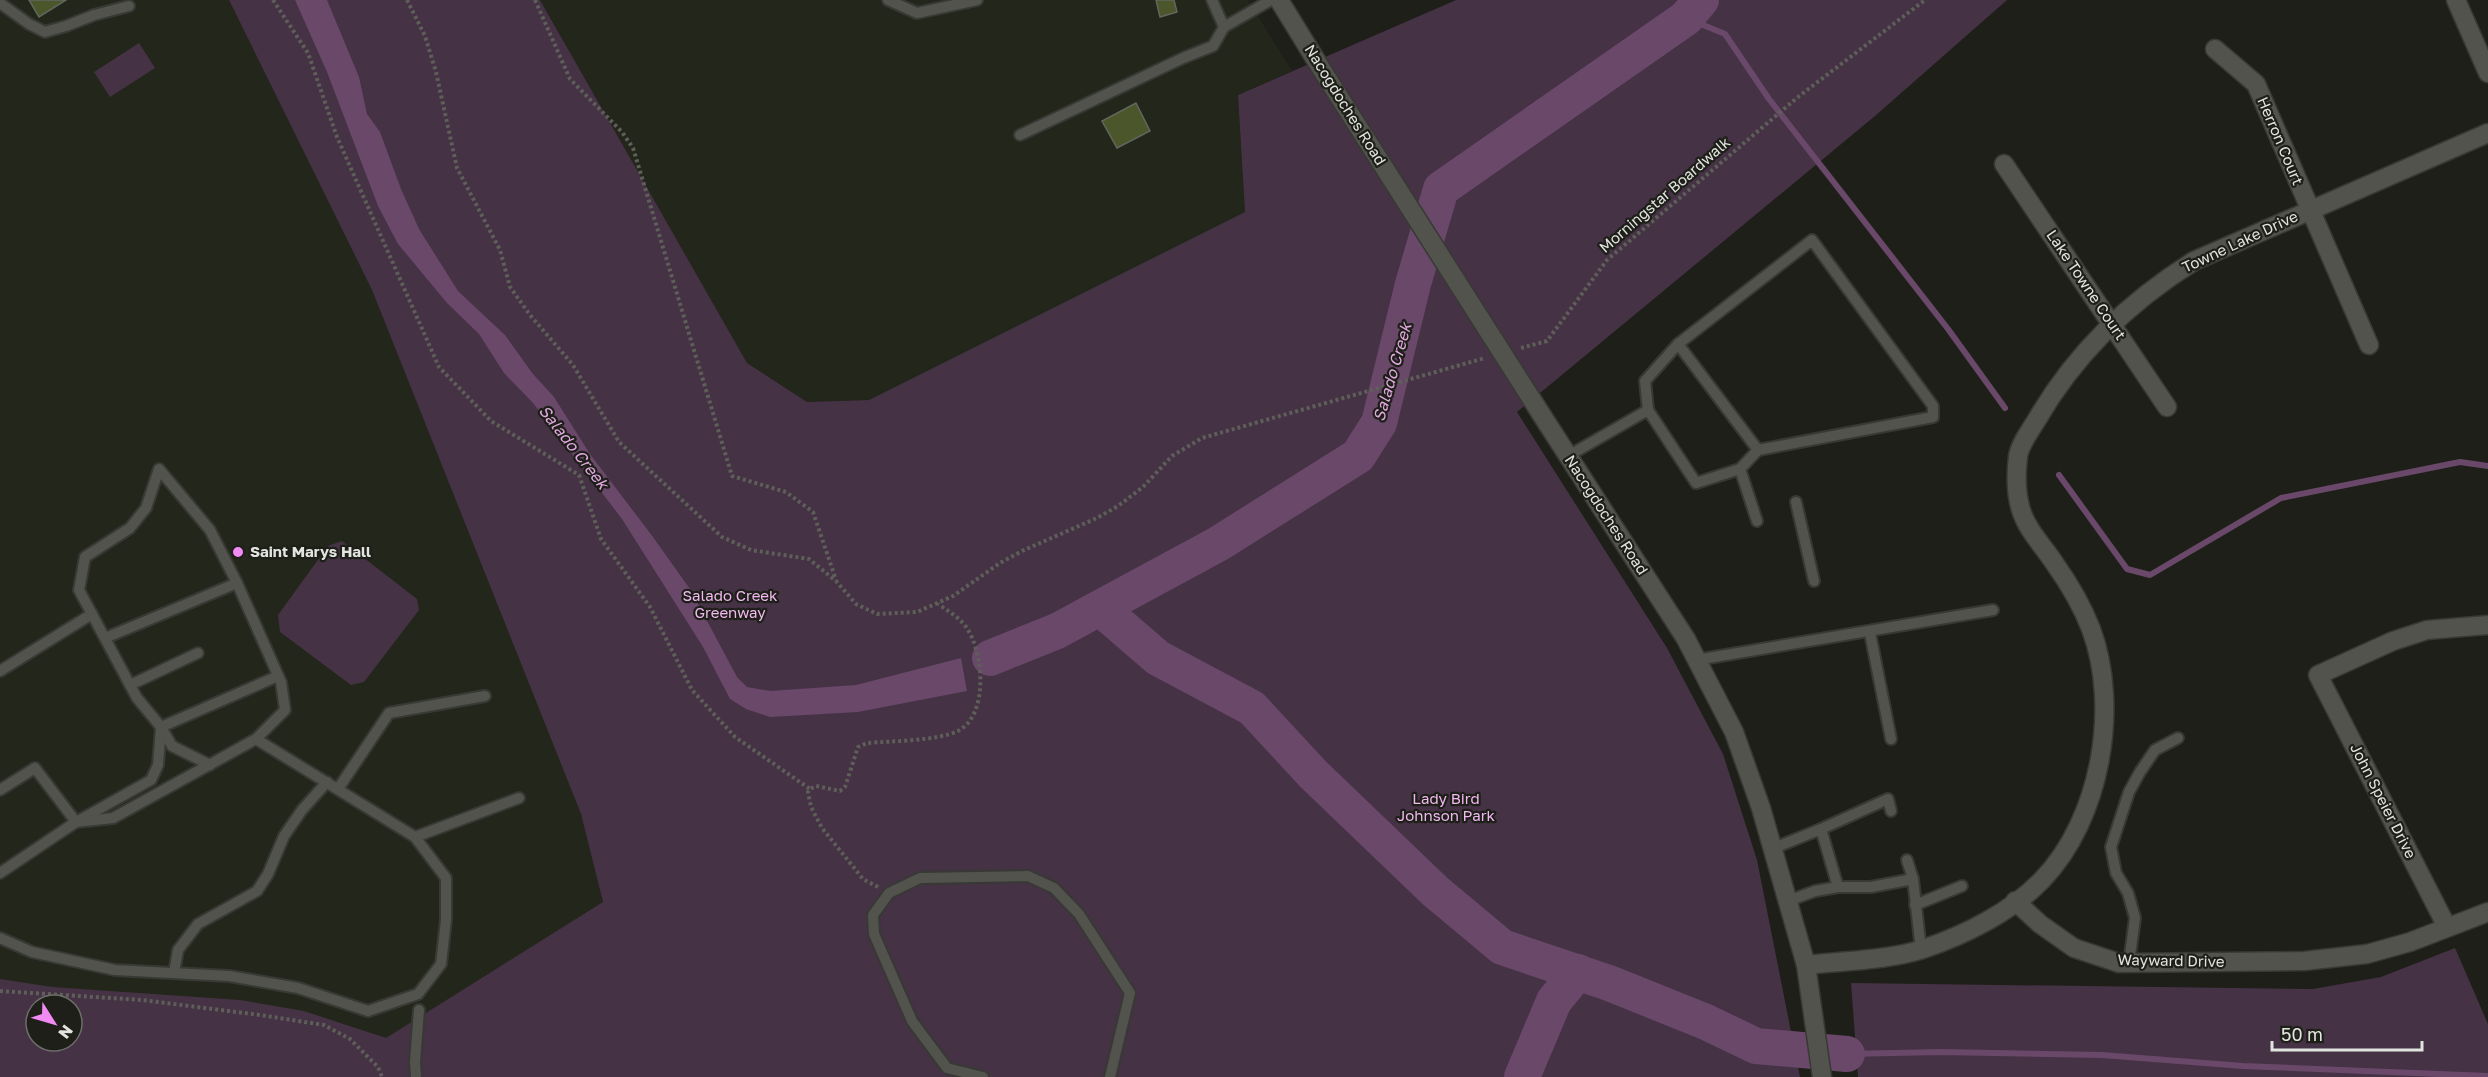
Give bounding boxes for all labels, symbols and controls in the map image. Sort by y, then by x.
street label: Nacogdoches Road [1301,41,1390,168]
street label: Herron Court [2254,94,2308,187]
street label: Morningstar Boardwalk [1595,132,1734,256]
street label: Towne Lake Drive [2179,206,2301,276]
street label: Lake Towne Court [2043,226,2130,343]
water label: Salado Creek [1368,319,1416,424]
water label: Salado Creek [535,401,614,495]
street label: Nacogdoches Road [1561,451,1652,578]
place label: Saint Marys Hall [250,542,371,560]
marker: Saint Marys Hall [231,545,245,559]
park label: Salado Creek Greenway [682,586,778,621]
street label: John Speier Drive [2347,740,2421,861]
park label: Lady Bird Johnson Park [1397,789,1496,824]
street label: Wayward Drive [2117,950,2225,970]
north arrow [24,993,84,1053]
scale bar [2272,1014,2422,1052]
text: N [54,1021,78,1043]
text: 50 m [2281,1023,2323,1045]

